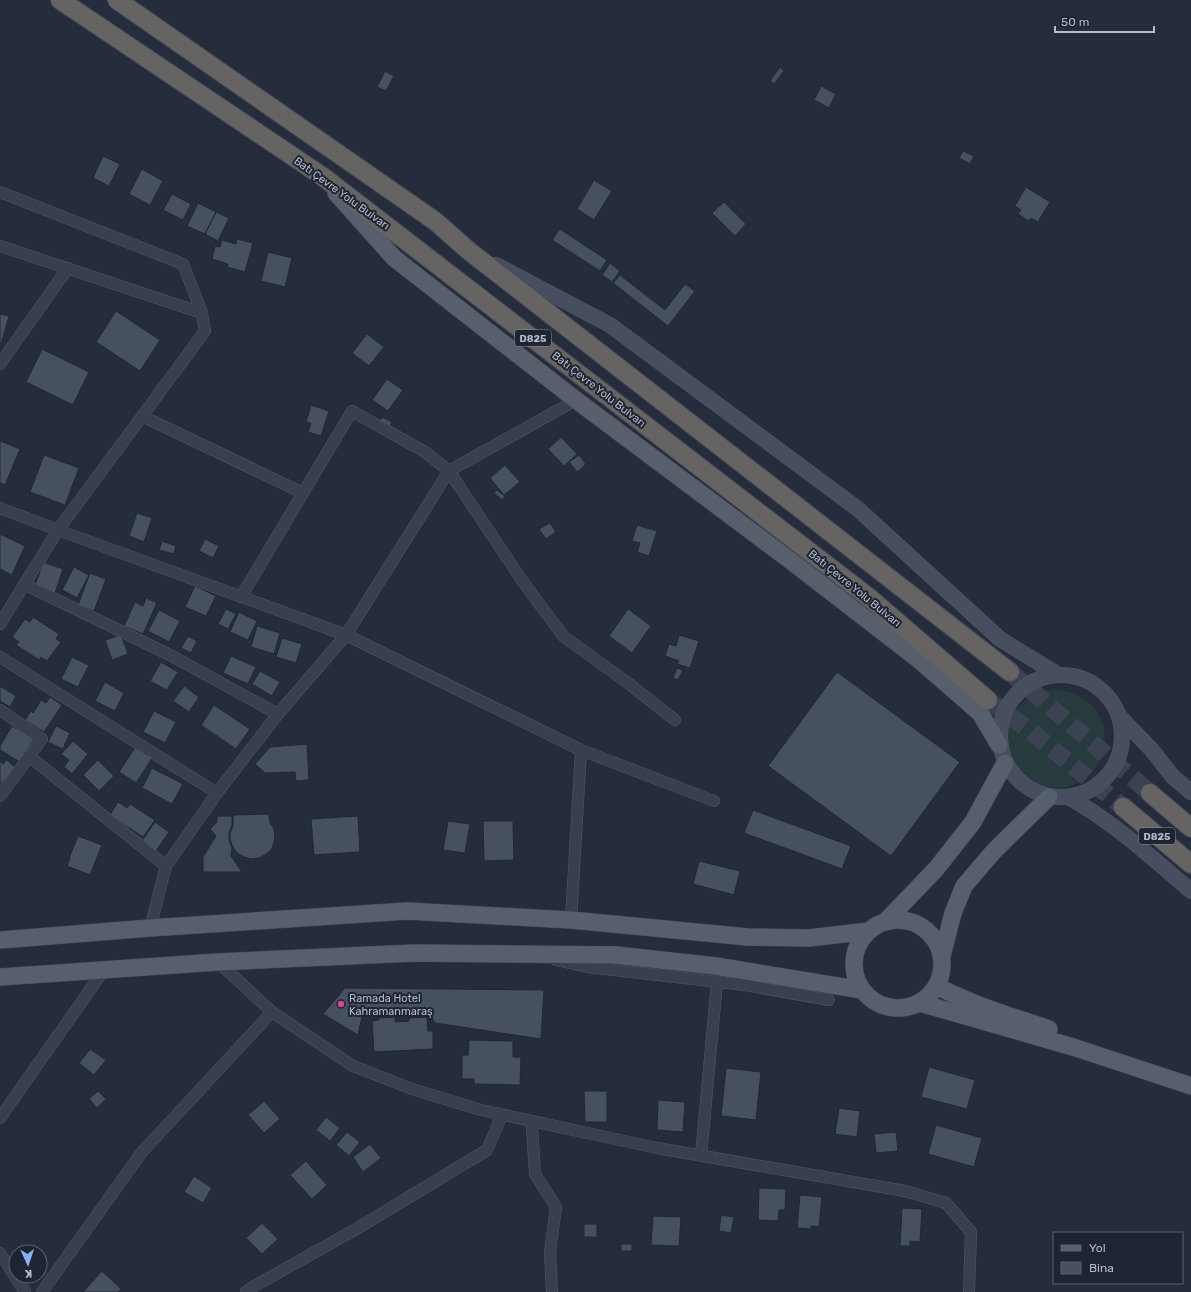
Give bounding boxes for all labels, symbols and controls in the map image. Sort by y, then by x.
scale bar [1055,8,1154,34]
text: 50 m [1061,15,1089,29]
street label: Batı Çevre Yolu Bulvarı [291,154,392,232]
road number: D825 [515,330,551,346]
street label: Batı Çevre Yolu Bulvarı [549,349,648,430]
street label: Batı Çevre Yolu Bulvarı [806,547,903,630]
road number: D825 [1139,828,1175,844]
place label: Ramada Hotel Kahramanmaraş [349,992,433,1018]
marker: Ramada Hotel Kahramanmaraş [336,999,346,1009]
legend [1053,1232,1183,1284]
text: Yol [1089,1241,1106,1255]
north arrow [8,1244,48,1284]
text: Bina [1089,1261,1114,1275]
text: K [24,1267,32,1280]

